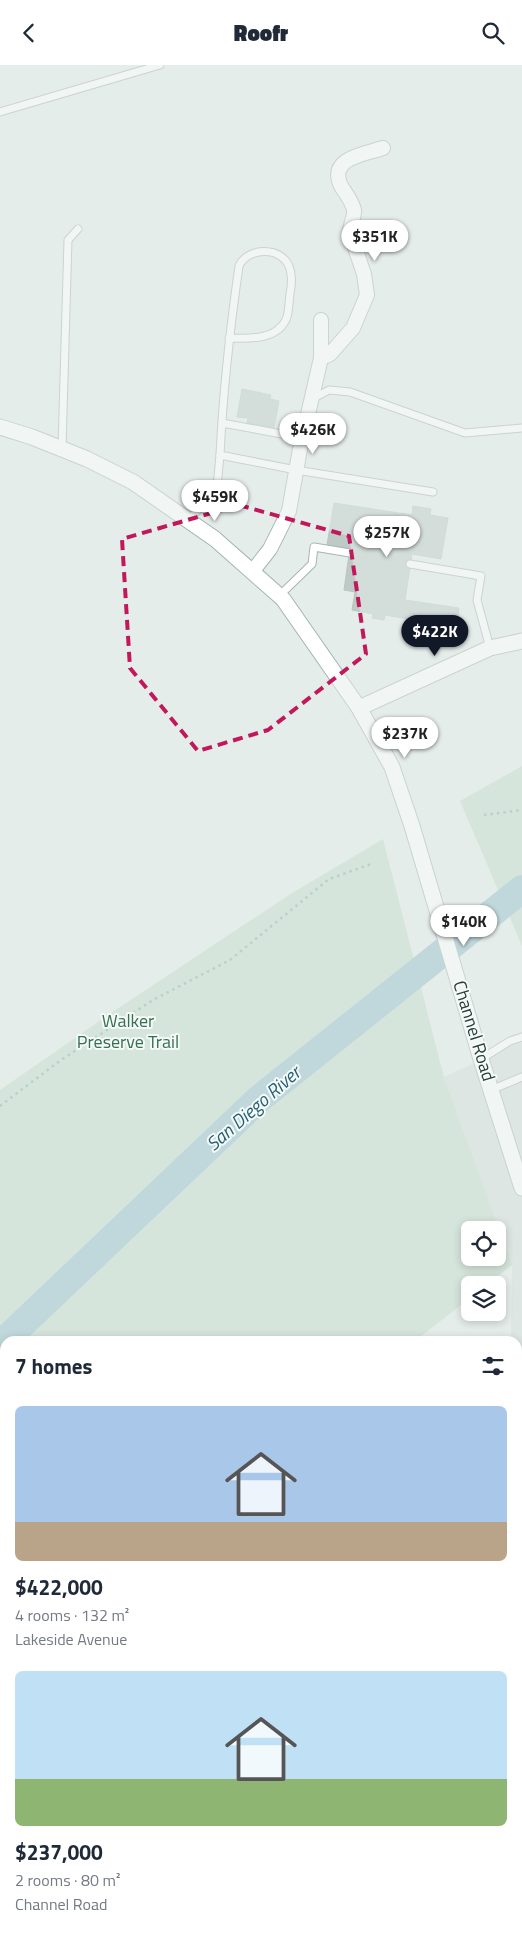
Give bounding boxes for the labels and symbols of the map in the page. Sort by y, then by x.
pin: $351K [340,219,410,262]
pin: $426K [278,413,348,455]
pin: $459K [180,479,250,522]
pin: $257K [352,515,422,558]
pin: $422K [400,615,470,657]
pin: $237K [370,717,440,759]
pin: $140K [429,905,499,947]
street label: Channel Road [446,977,503,1085]
park label: Walker Preserve Trail [77,1007,179,1055]
water label: San Diego River [199,1057,308,1157]

